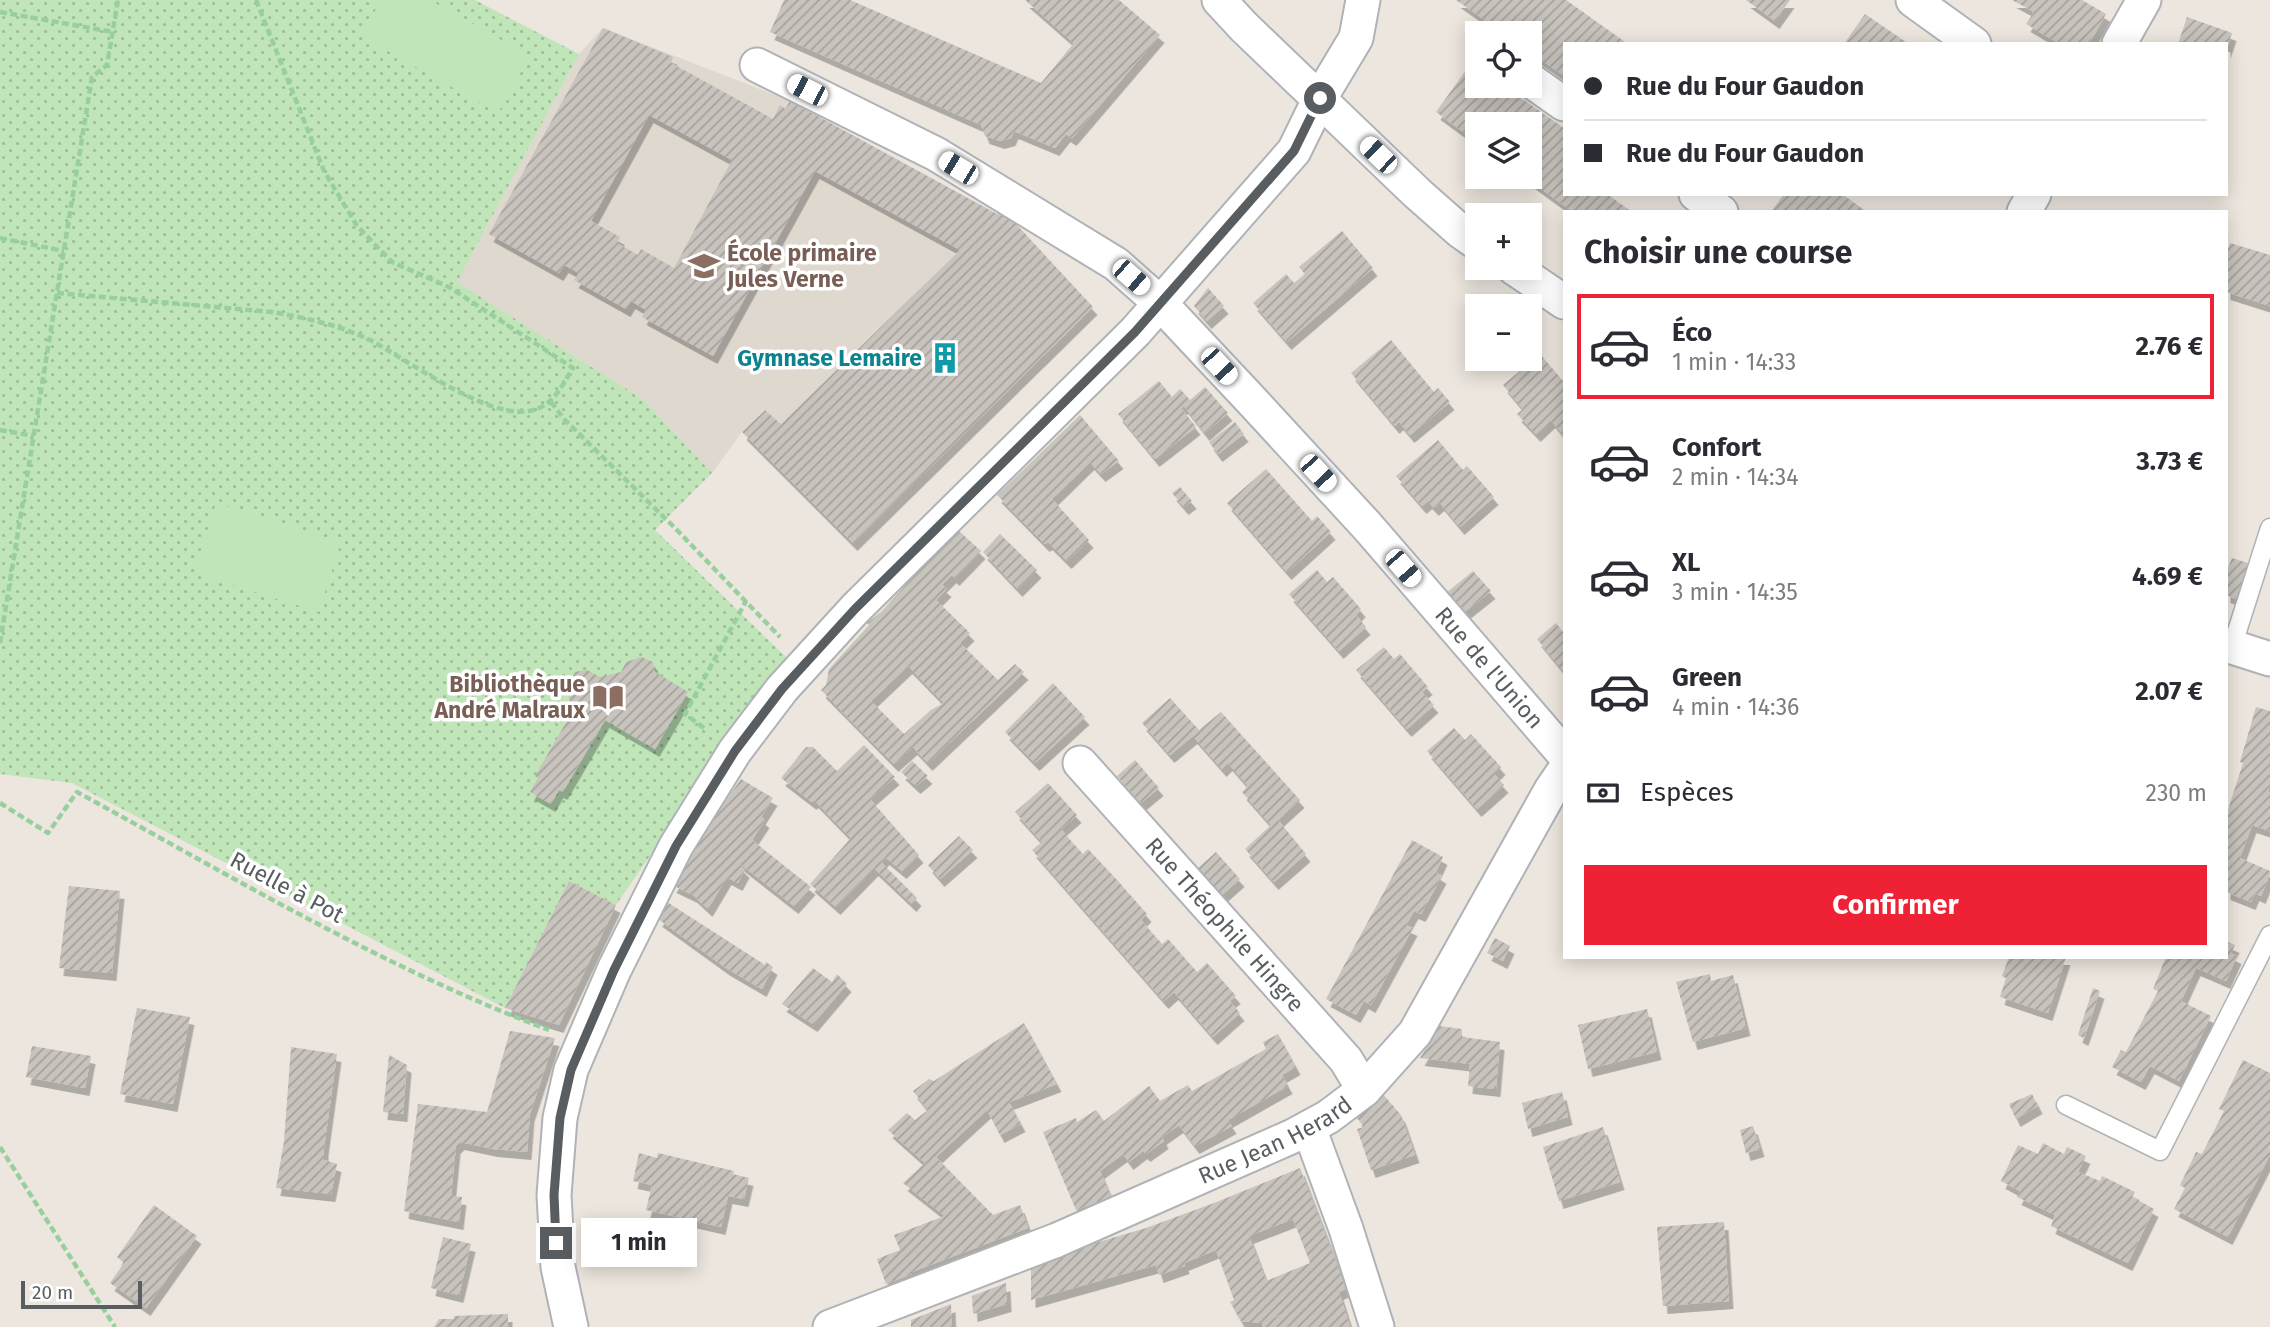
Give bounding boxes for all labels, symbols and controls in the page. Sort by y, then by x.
map controls [1465,21,1542,371]
button: locate [1465,21,1542,98]
car [784,71,831,109]
text: Rue du Four Gaudon [1626,71,1864,102]
route start [1304,82,1336,114]
button: layers [1465,112,1542,189]
car [1356,133,1401,177]
text: Rue du Four Gaudon [1626,138,1864,169]
car [935,148,982,188]
button: + [1465,203,1542,280]
text: Choisir une course [1584,233,1852,271]
place label: École primaire Jules Verne [726,238,877,293]
school or university icon: École primaire Jules Verne [687,249,721,283]
car [1109,255,1154,299]
button: − [1465,294,1542,371]
icon: car [1588,315,1651,378]
text: Éco [1672,317,1712,348]
text: 2.76 € [2135,331,2203,362]
building icon: Gymnase Lemaire [928,341,962,375]
car [1197,343,1242,389]
place label: Gymnase Lemaire [737,344,922,372]
text: 1 min · 14:33 [1672,348,1796,376]
icon: car [1588,430,1651,493]
text: Confort [1672,432,1761,463]
text: 3.73 € [2136,446,2203,477]
car [1296,450,1341,496]
text: 2 min · 14:34 [1672,463,1798,491]
car [1382,545,1425,591]
icon: car [1588,545,1651,608]
text: XL [1672,547,1700,578]
text: 4.69 € [2132,561,2203,592]
text: 3 min · 14:35 [1672,578,1798,606]
street label: Rue de l'Union [1429,601,1550,734]
icon: car [1588,660,1651,723]
text: Green [1672,662,1742,693]
place label: Bibliothèque André Malraux [433,670,585,724]
text: 2.07 € [2135,676,2203,707]
library icon: Bibliothèque André Malraux [591,680,625,714]
text: 4 min · 14:36 [1672,693,1799,721]
icon: cash [1584,774,1622,812]
text: Espèces [1640,777,1734,808]
text: 230 m [2146,779,2207,807]
street label: Rue Théophile Hingre [1139,832,1310,1018]
street label: Ruelle à Pot [225,845,349,929]
button: Confirmer [1584,865,2207,945]
street label: Rue Jean Herard [1194,1090,1357,1190]
callout: 1 min [580,1218,696,1268]
route end [540,1227,572,1259]
text: 1 min [611,1228,667,1256]
scale bar [21,1278,142,1310]
text: 20 m [32,1281,73,1304]

